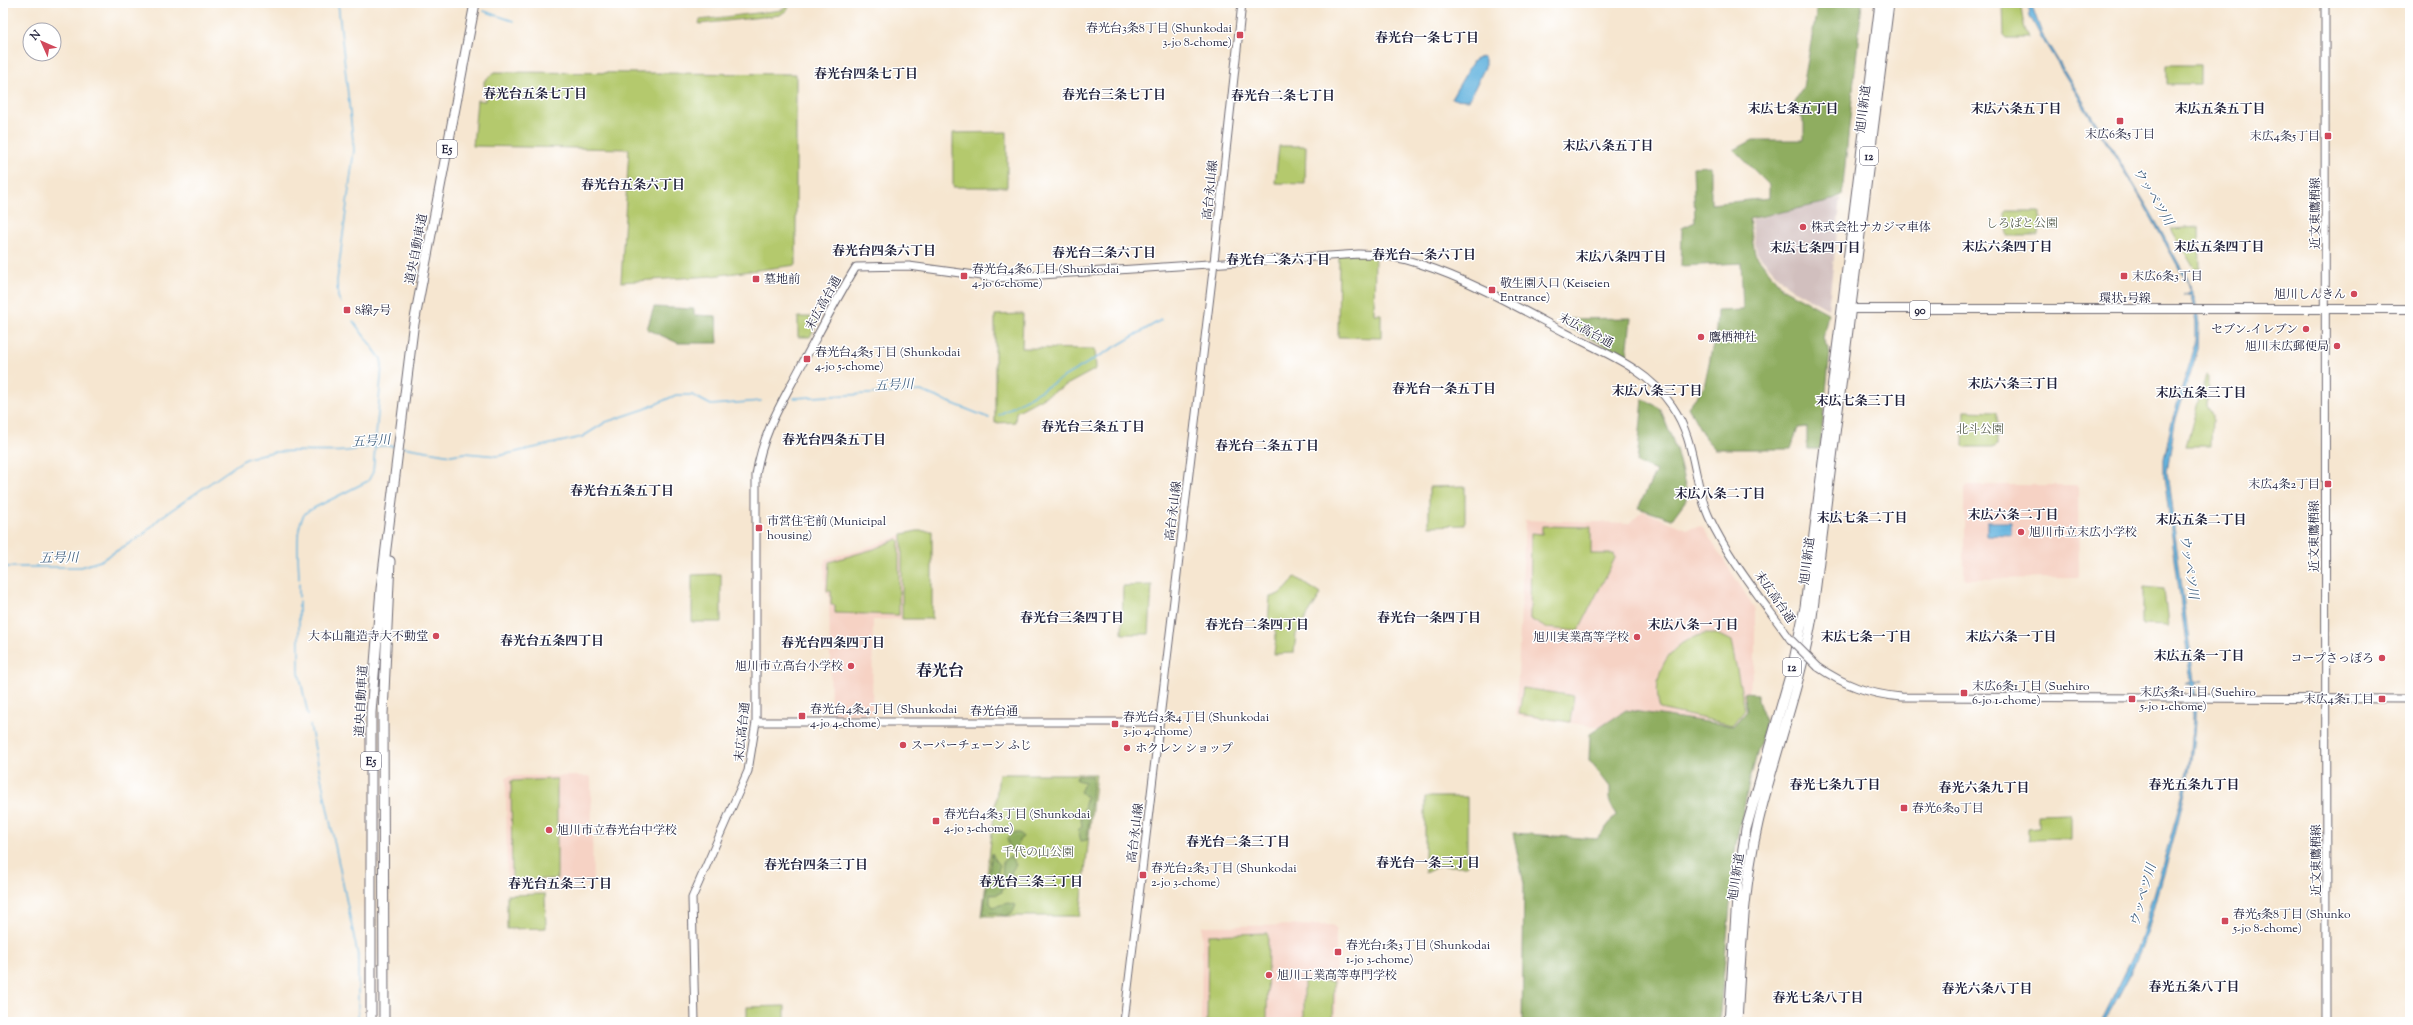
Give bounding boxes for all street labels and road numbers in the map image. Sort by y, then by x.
street label: 旭川新道 [1852,84,1876,134]
road number: E5 [437,140,457,158]
road number: 12 [1860,147,1878,165]
street label: 高台永山線 [1199,159,1223,221]
street label: 近文東鷹栖線 [2307,177,2325,249]
street label: 道央自動車道 [401,212,433,286]
street label: 末広高台通 [801,273,846,334]
street label: 環状1号線 [2099,290,2151,308]
road number: 90 [1910,301,1930,319]
street label: 末広高台通 [1555,309,1616,353]
street label: 高台永山線 [1161,480,1187,542]
street label: 近文東鷹栖線 [2306,500,2324,572]
street label: 旭川新道 [1796,536,1820,586]
street label: 末広高台通 [1750,568,1799,627]
road number: 12 [1783,658,1801,676]
street label: 道央自動車道 [351,665,373,737]
street label: 末広高台通 [731,701,755,763]
street label: 春光台通 [970,703,1018,721]
road number: E5 [361,752,381,770]
street label: 高台永山線 [1123,802,1149,864]
street label: 近文東鷹栖線 [2308,824,2326,896]
street label: 旭川新道 [1725,852,1749,902]

